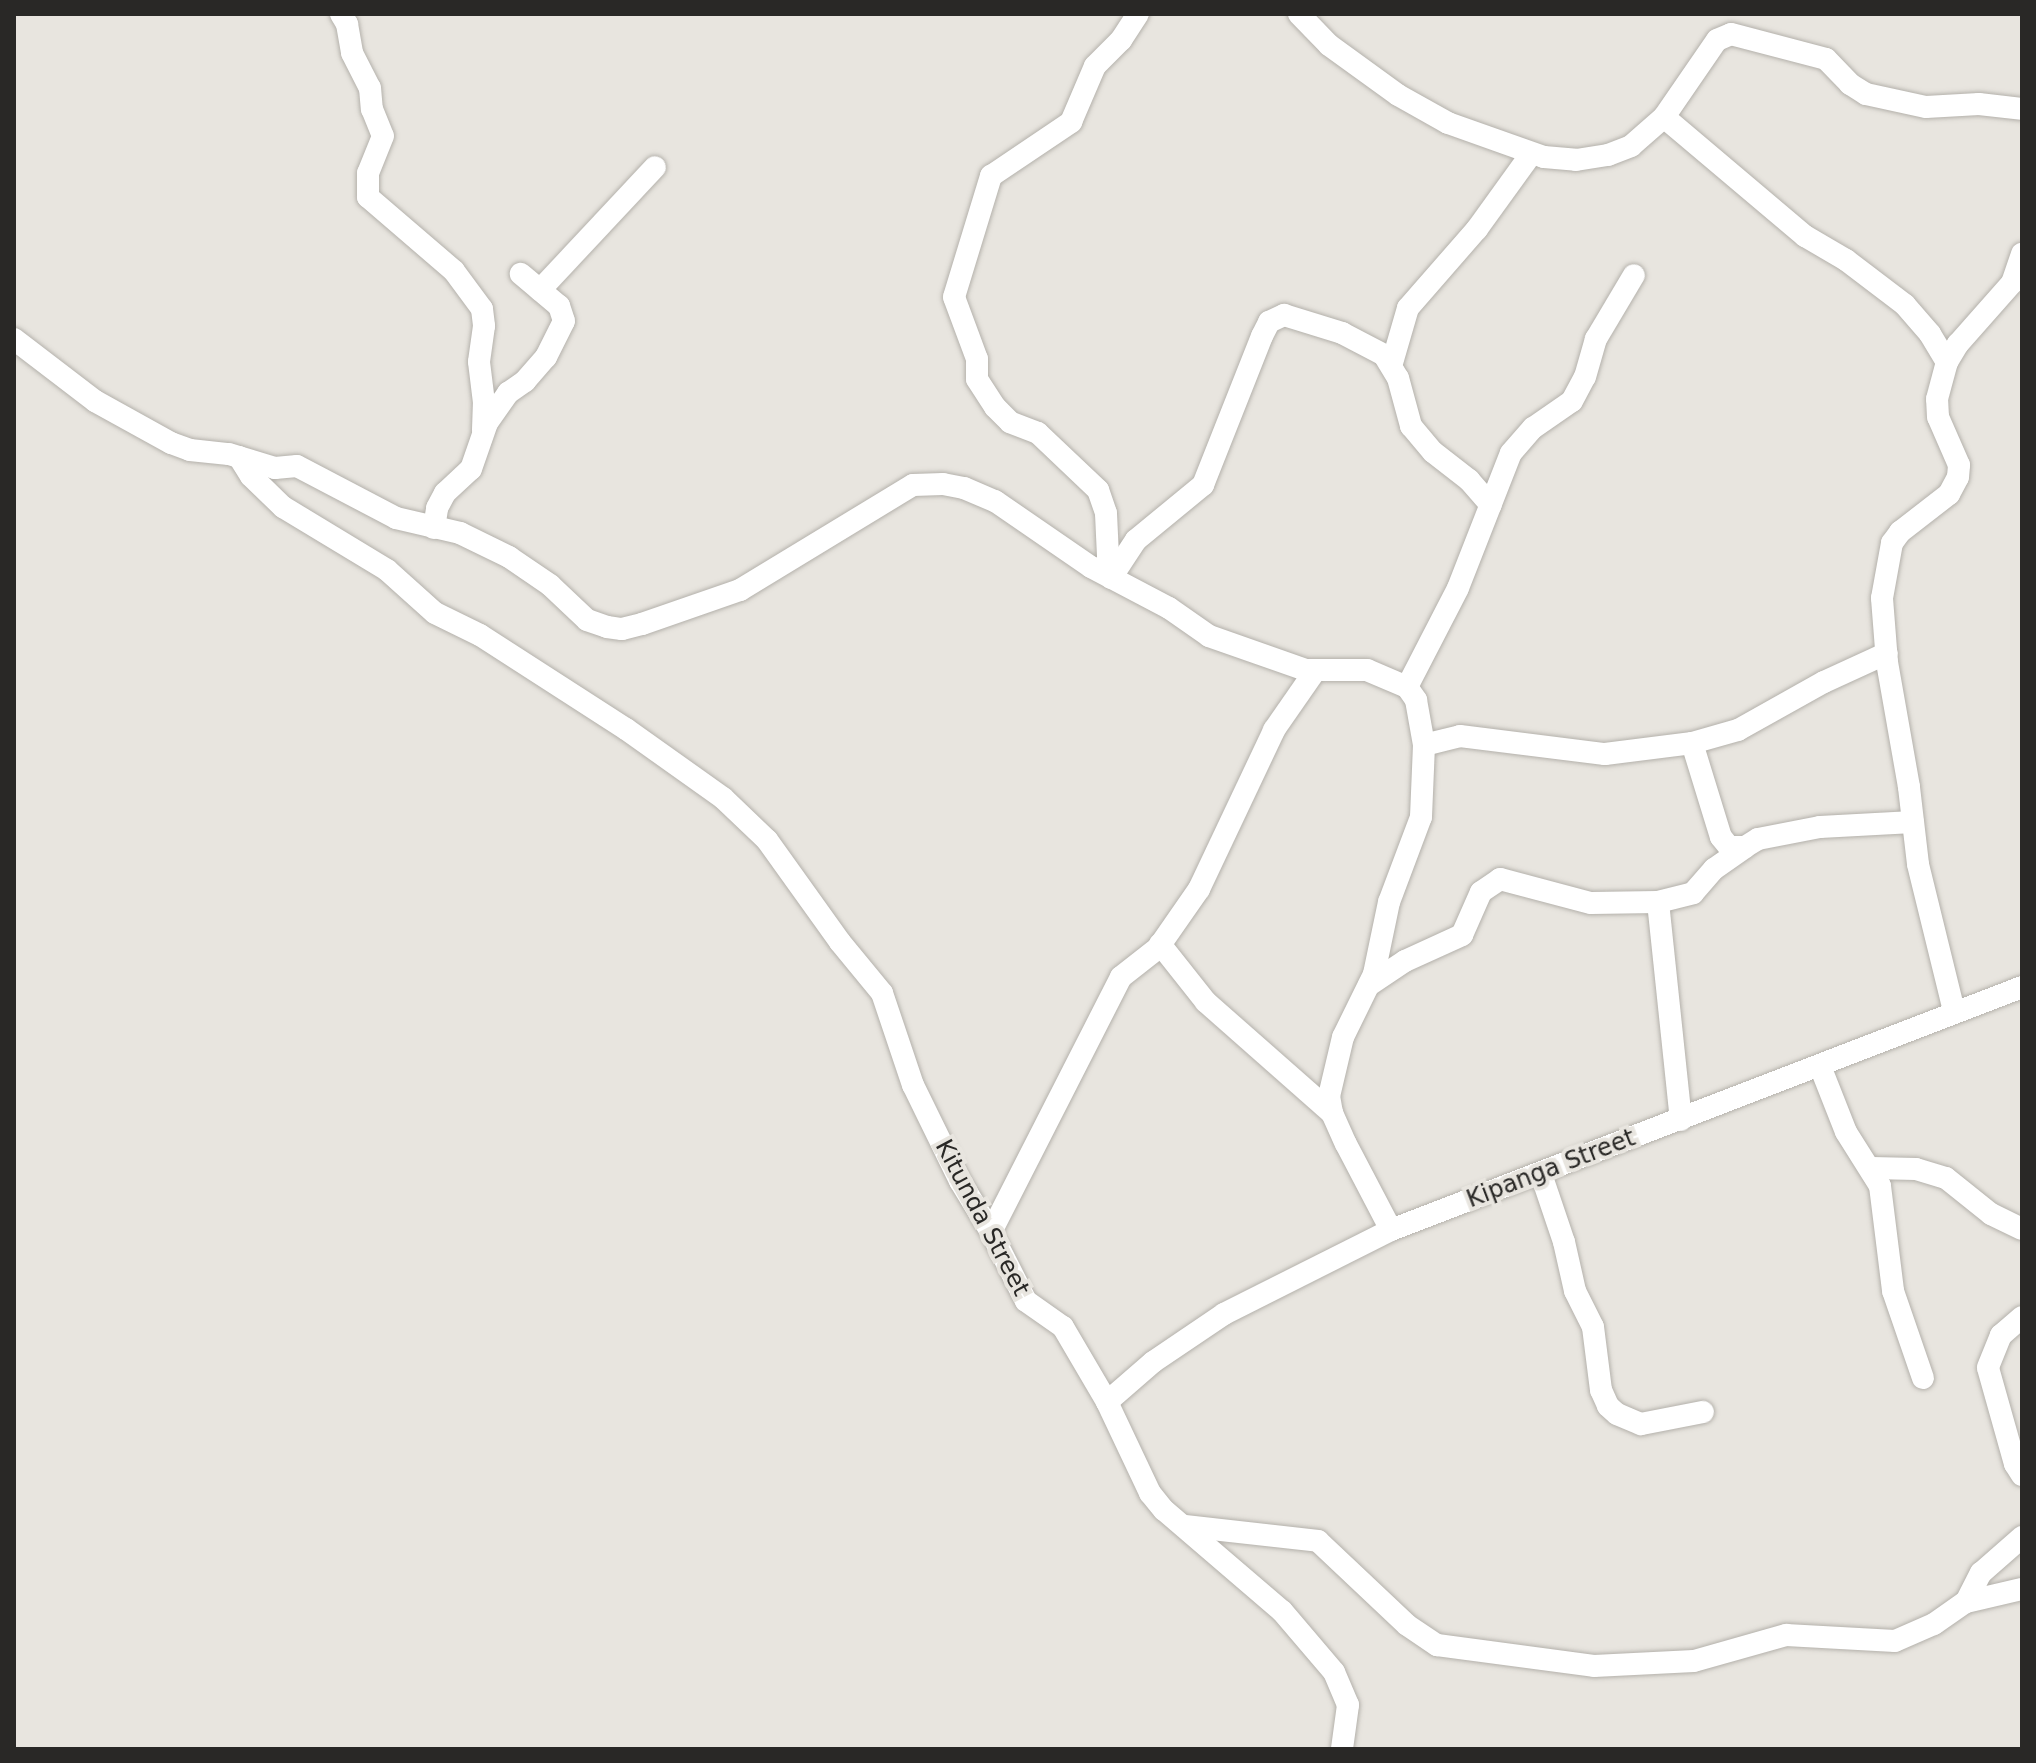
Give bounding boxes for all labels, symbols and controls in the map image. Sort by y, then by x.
street label: Kipanga Street [1463,1124,1639,1214]
street label: Kitunda Street [929,1135,1035,1301]

